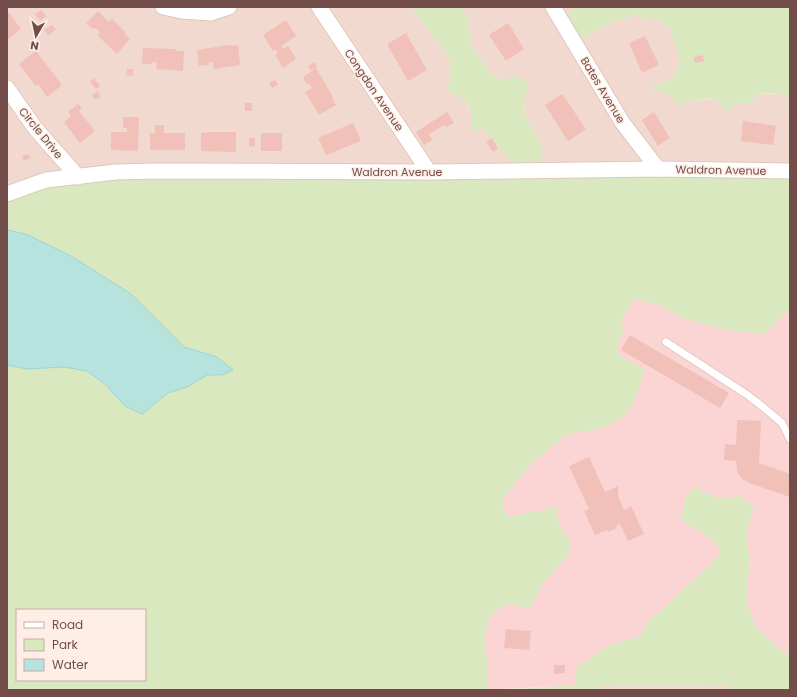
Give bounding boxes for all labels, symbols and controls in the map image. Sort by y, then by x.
north arrow [16,16,56,56]
text: N [29,37,40,54]
street label: Congdon Avenue [341,46,408,134]
street label: Bates Avenue [577,54,629,126]
street label: Circle Drive [15,104,67,162]
street label: Waldron Avenue [675,161,767,179]
street label: Waldron Avenue [352,164,443,180]
legend [16,609,146,681]
text: Road [52,616,83,633]
text: Park [52,636,79,653]
text: Water [52,656,89,673]

